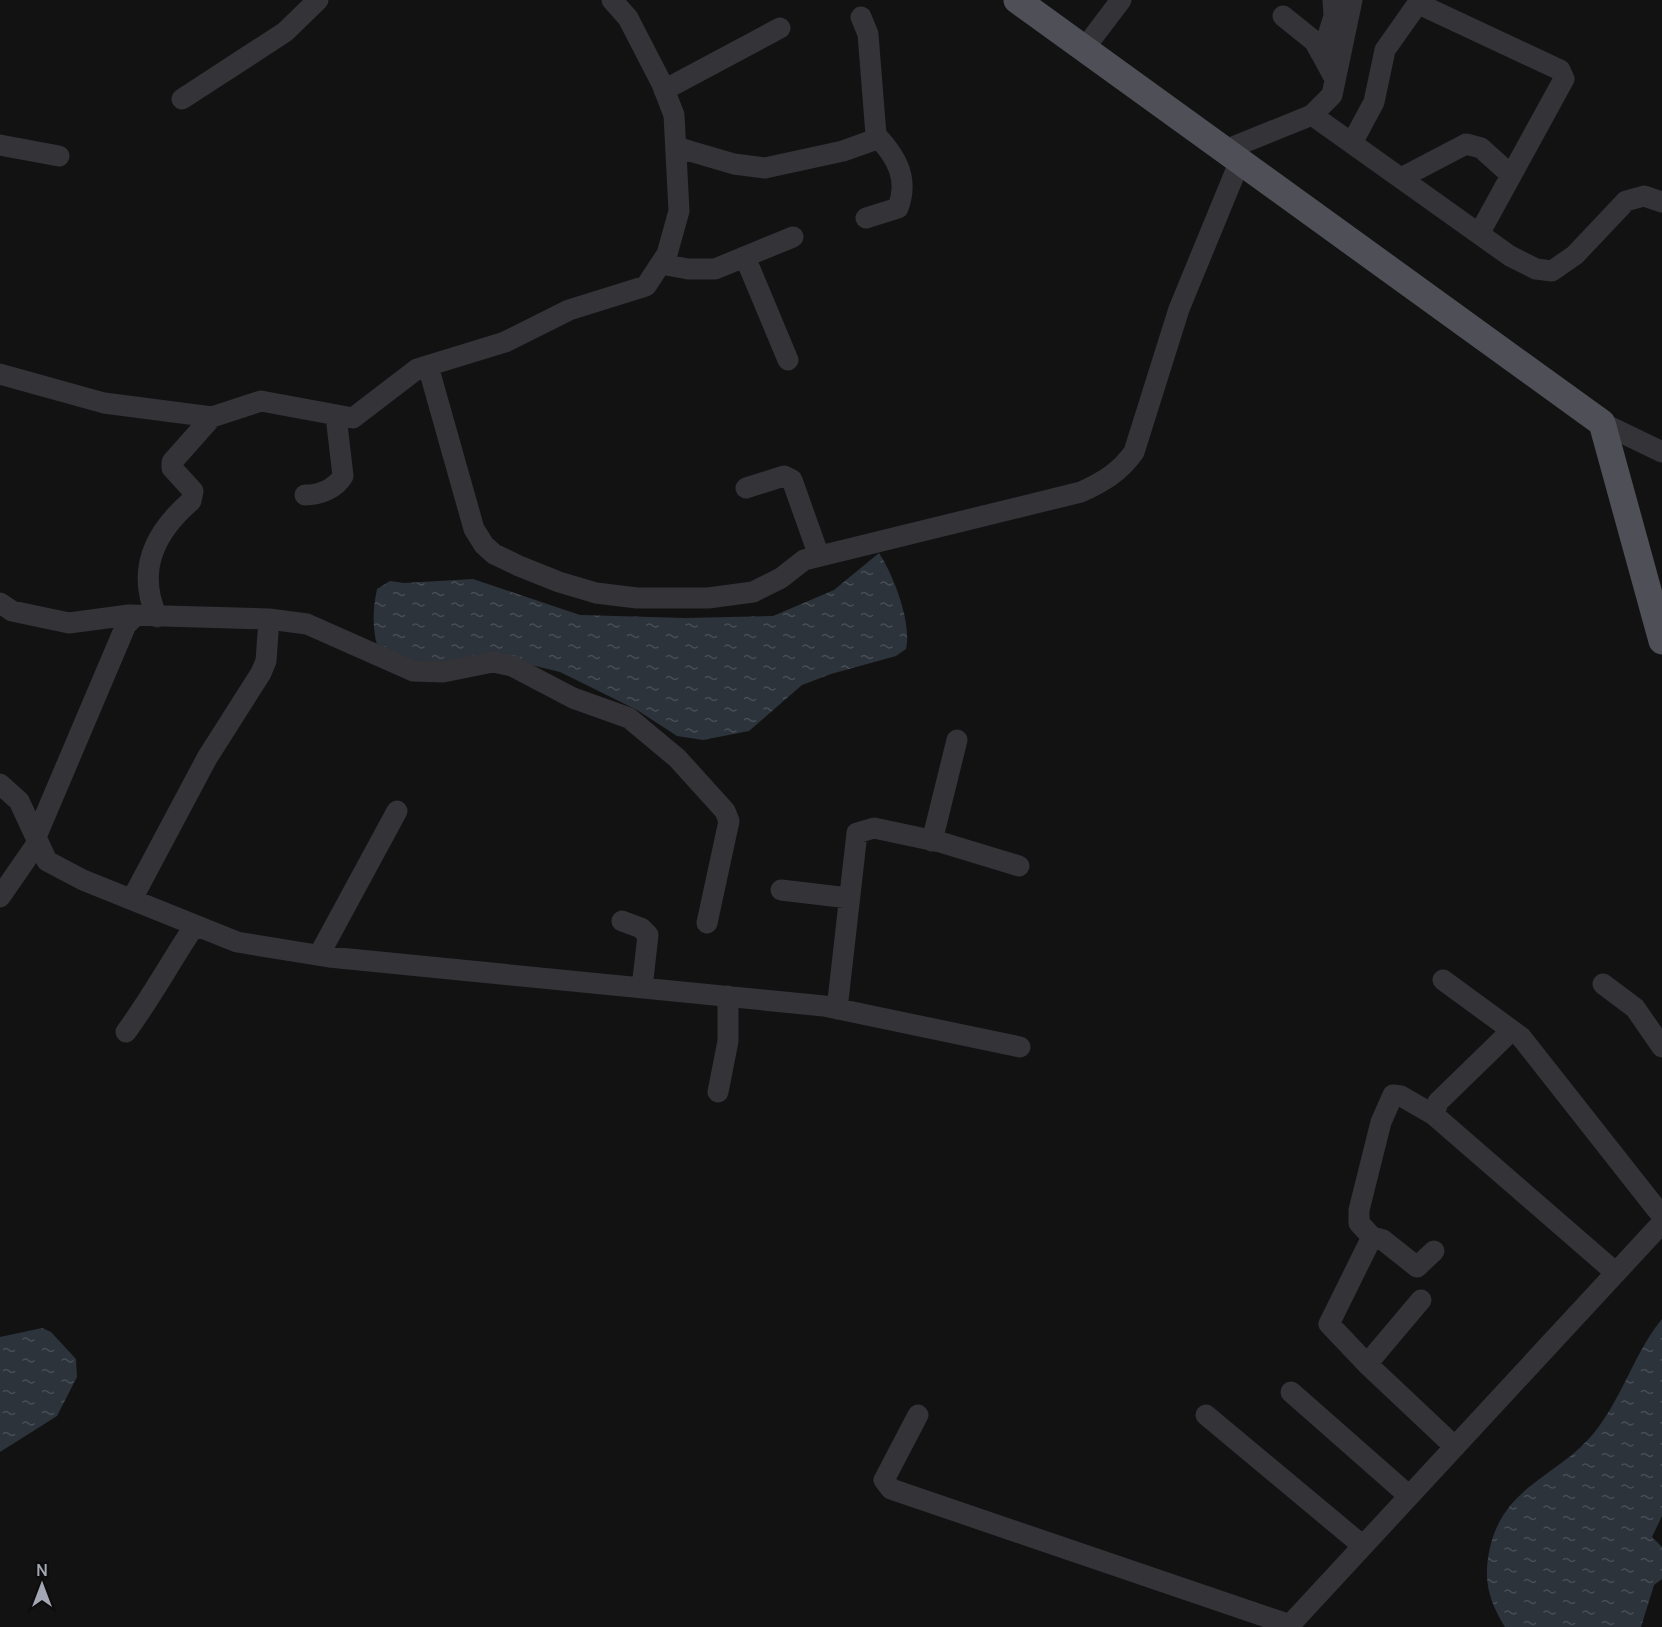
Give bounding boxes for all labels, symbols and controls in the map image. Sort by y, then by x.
north arrow [12,1555,72,1615]
text: N [36,1559,48,1581]

